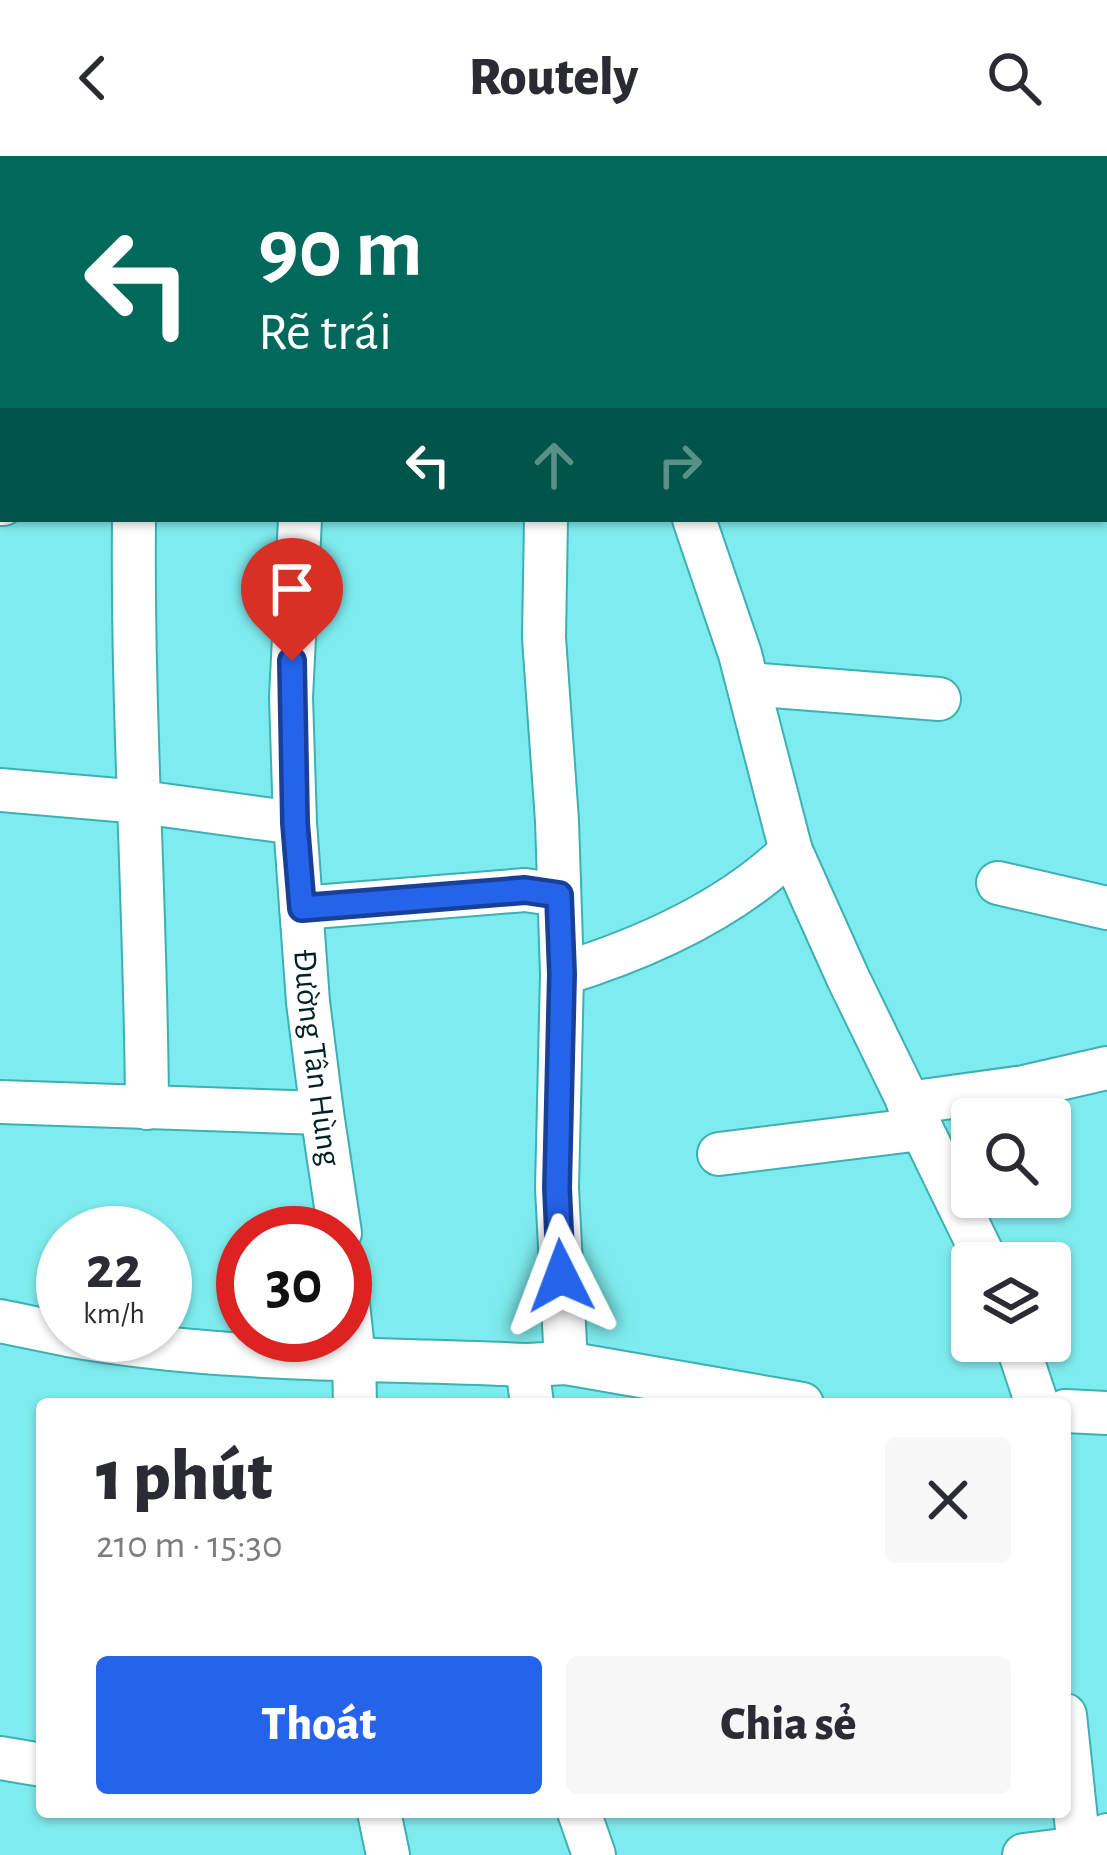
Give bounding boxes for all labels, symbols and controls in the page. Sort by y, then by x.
icon: back [60,45,126,111]
icon: search [981,45,1047,111]
text: Routely [469,51,638,105]
icon: left [60,204,216,360]
text: 90 m [258,208,423,292]
text: Rẽ trái [258,306,392,360]
icon: left [395,432,461,498]
icon: ahead [521,432,587,498]
icon: right [647,432,713,498]
pin [241,538,343,661]
icon: arrive [259,556,325,622]
street label: Đường Tân Hùng [288,948,346,1168]
map controls [951,1098,1071,1362]
button: search [951,1098,1071,1218]
speed limit sign: 30 [216,1206,372,1362]
position arrow [498,1213,624,1339]
text: 22 [86,1239,142,1299]
button: layers [951,1242,1071,1362]
text: km/h [83,1299,145,1329]
button: close [885,1437,1011,1563]
text: 1 phút [96,1441,273,1513]
text: 210 m · 15:30 [96,1526,283,1565]
button: Thoát [96,1656,542,1794]
button: Chia sẻ [566,1656,1011,1794]

